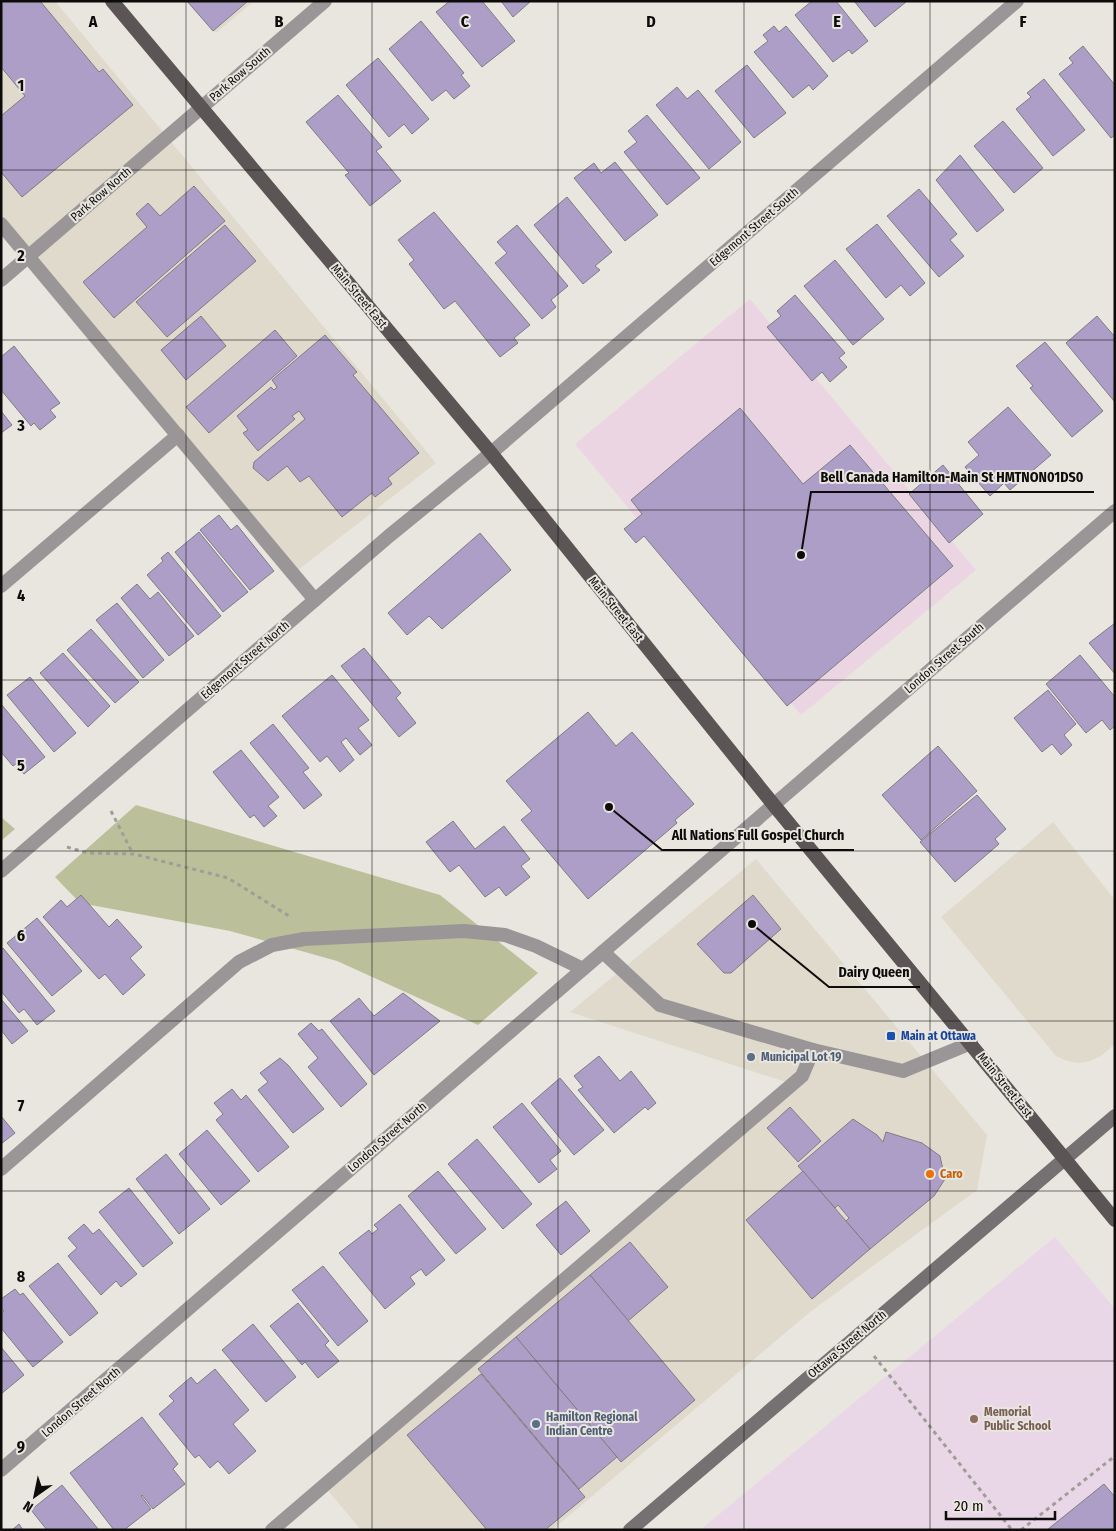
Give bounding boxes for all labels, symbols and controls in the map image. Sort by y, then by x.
text: A [88,12,98,31]
text: B [275,12,284,31]
text: C [461,12,470,31]
text: D [646,12,656,31]
text: E [833,12,841,31]
text: F [1019,12,1027,31]
street label: Park Row South [207,44,273,104]
text: 1 [18,76,24,95]
street label: Park Row North [68,164,134,224]
street label: Edgemont Street South [707,185,801,269]
text: 2 [16,246,25,265]
street label: Main Street East [328,261,390,331]
text: 3 [16,416,25,435]
callout: Bell Canada Hamilton-Main St HMTNON01DS0 [811,463,1094,492]
text: Bell Canada Hamilton-Main St HMTNON01DS0 [821,469,1084,486]
street label: Main Street East [586,574,646,644]
text: 4 [17,586,25,605]
street label: Edgemont Street North [198,618,292,702]
street label: London Street South [901,620,987,696]
text: 5 [17,756,25,775]
callout: All Nations Full Gospel Church [662,821,854,850]
text: All Nations Full Gospel Church [671,827,844,844]
text: 6 [17,926,25,945]
callout: Dairy Queen [829,958,920,987]
text: Dairy Queen [838,964,910,981]
place label: Main at Ottawa [901,1029,976,1043]
marker: Main at Ottawa [885,1030,897,1042]
place label: Municipal Lot 19 [761,1050,841,1064]
street label: Main Street East [975,1050,1035,1120]
marker: Municipal Lot 19 [745,1051,757,1063]
text: 7 [18,1096,25,1115]
street label: London Street North [345,1099,429,1175]
place label: Caro [940,1167,963,1181]
marker: Caro [924,1168,936,1180]
text: 8 [17,1267,26,1286]
street label: Ottawa Street North [805,1307,889,1381]
street label: London Street North [39,1364,123,1440]
place label: Memorial Public School [984,1405,1052,1433]
place label: Hamilton Regional Indian Centre [546,1410,638,1438]
marker: Memorial Public School [968,1413,980,1425]
marker: Hamilton Regional Indian Centre [530,1418,542,1430]
text: 9 [17,1437,25,1456]
north arrow [10,1471,60,1521]
scale bar [946,1488,1055,1520]
text: N [20,1497,36,1516]
text: 20 m [954,1497,984,1515]

